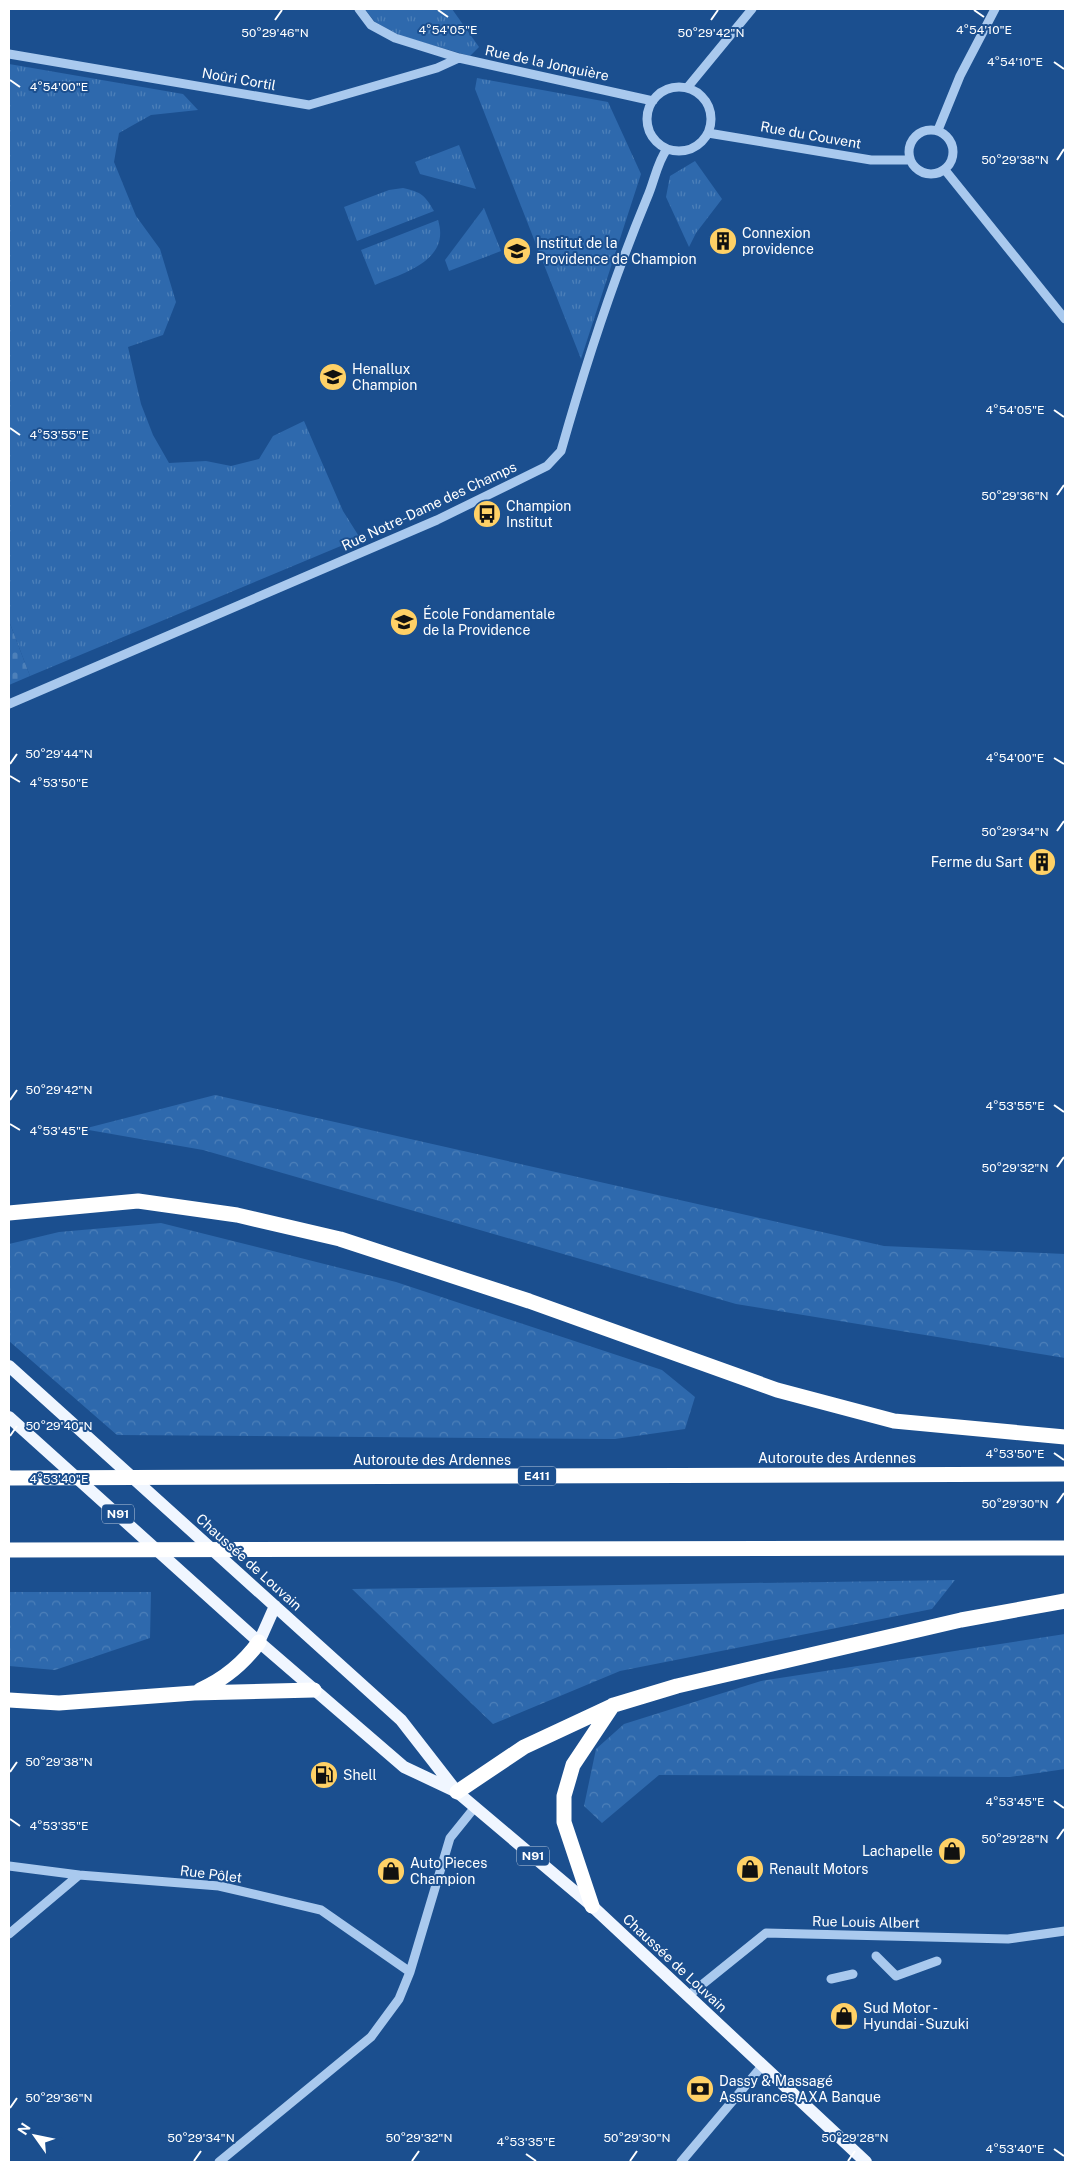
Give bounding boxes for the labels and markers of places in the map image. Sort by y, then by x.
place label: Connexion providence [742,225,814,257]
building icon: Connexion providence [708,226,738,256]
place label: Institut de la Providence de Champion [536,235,696,267]
school or university icon: Institut de la Providence de Champion [502,236,532,266]
place label: Henallux Champion [352,361,417,393]
school or university icon: Henallux Champion [318,362,348,392]
place label: Champion Institut [506,498,571,530]
bus stop icon: Champion Institut [472,499,502,529]
place label: École Fondamentale de la Providence [423,605,555,638]
school or university icon: École Fondamentale de la Providence [389,607,419,637]
building icon: Ferme du Sart [1027,847,1057,877]
place label: Ferme du Sart [931,854,1023,870]
fuel station icon: Shell [309,1760,339,1790]
place label: Shell [343,1767,377,1783]
shop icon: Lachapelle [937,1836,967,1866]
place label: Lachapelle [862,1843,933,1859]
shop icon: Renault Motors [735,1854,765,1884]
place label: Auto Pieces Champion [410,1855,487,1887]
shop icon: Auto Pieces Champion [376,1856,406,1886]
place label: Renault Motors [769,1861,868,1877]
place label: Sud Motor - Hyundai - Suzuki [863,2000,969,2032]
shop icon: Sud Motor - Hyundai - Suzuki [829,2001,859,2031]
place label: Dassy & Massagé Assurances AXA Banque [719,2073,881,2105]
bank icon: Dassy & Massagé Assurances AXA Banque [685,2074,715,2104]

